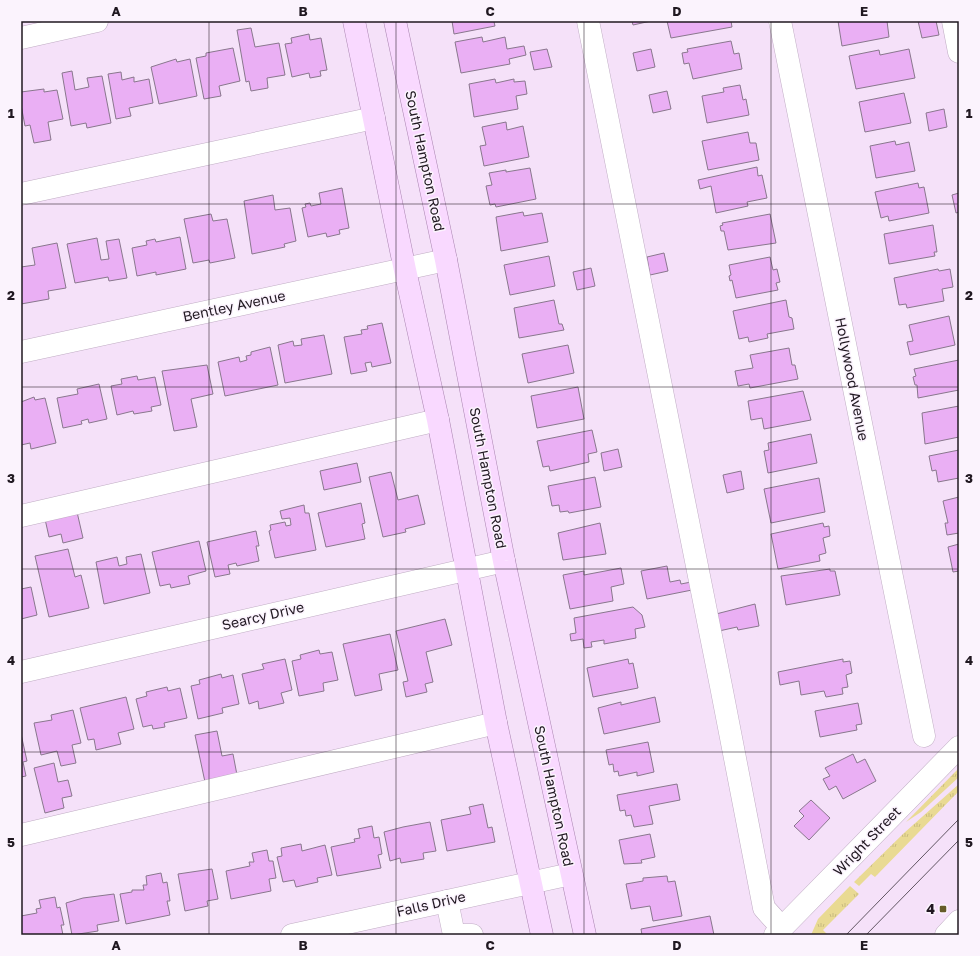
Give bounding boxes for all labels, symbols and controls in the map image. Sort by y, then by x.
text: A [111,3,121,19]
text: B [298,3,308,19]
text: C [485,3,495,19]
text: D [672,3,682,19]
text: E [860,3,868,19]
street label: South Hampton Road [402,89,449,233]
text: 1 [8,105,15,121]
text: 1 [966,105,973,121]
street label: Bentley Avenue [181,286,287,325]
text: 2 [7,287,15,303]
text: 2 [965,287,973,303]
street label: Hollywood Avenue [832,316,873,442]
street label: South Hampton Road [466,406,511,550]
text: 3 [7,470,15,486]
text: 3 [965,470,973,486]
street label: Searcy Drive [220,598,306,633]
text: 4 [7,652,15,668]
text: 4 [965,652,973,668]
street label: South Hampton Road [531,724,578,868]
street label: Wright Street [829,802,904,879]
text: 5 [7,834,15,850]
text: 5 [965,834,973,850]
street label: Falls Drive [395,887,467,920]
place label: 4 [926,900,935,917]
marker: 4 [938,904,948,914]
text: A [111,937,121,953]
text: B [298,937,308,953]
text: C [485,937,495,953]
text: D [672,937,682,953]
text: E [860,937,868,953]

